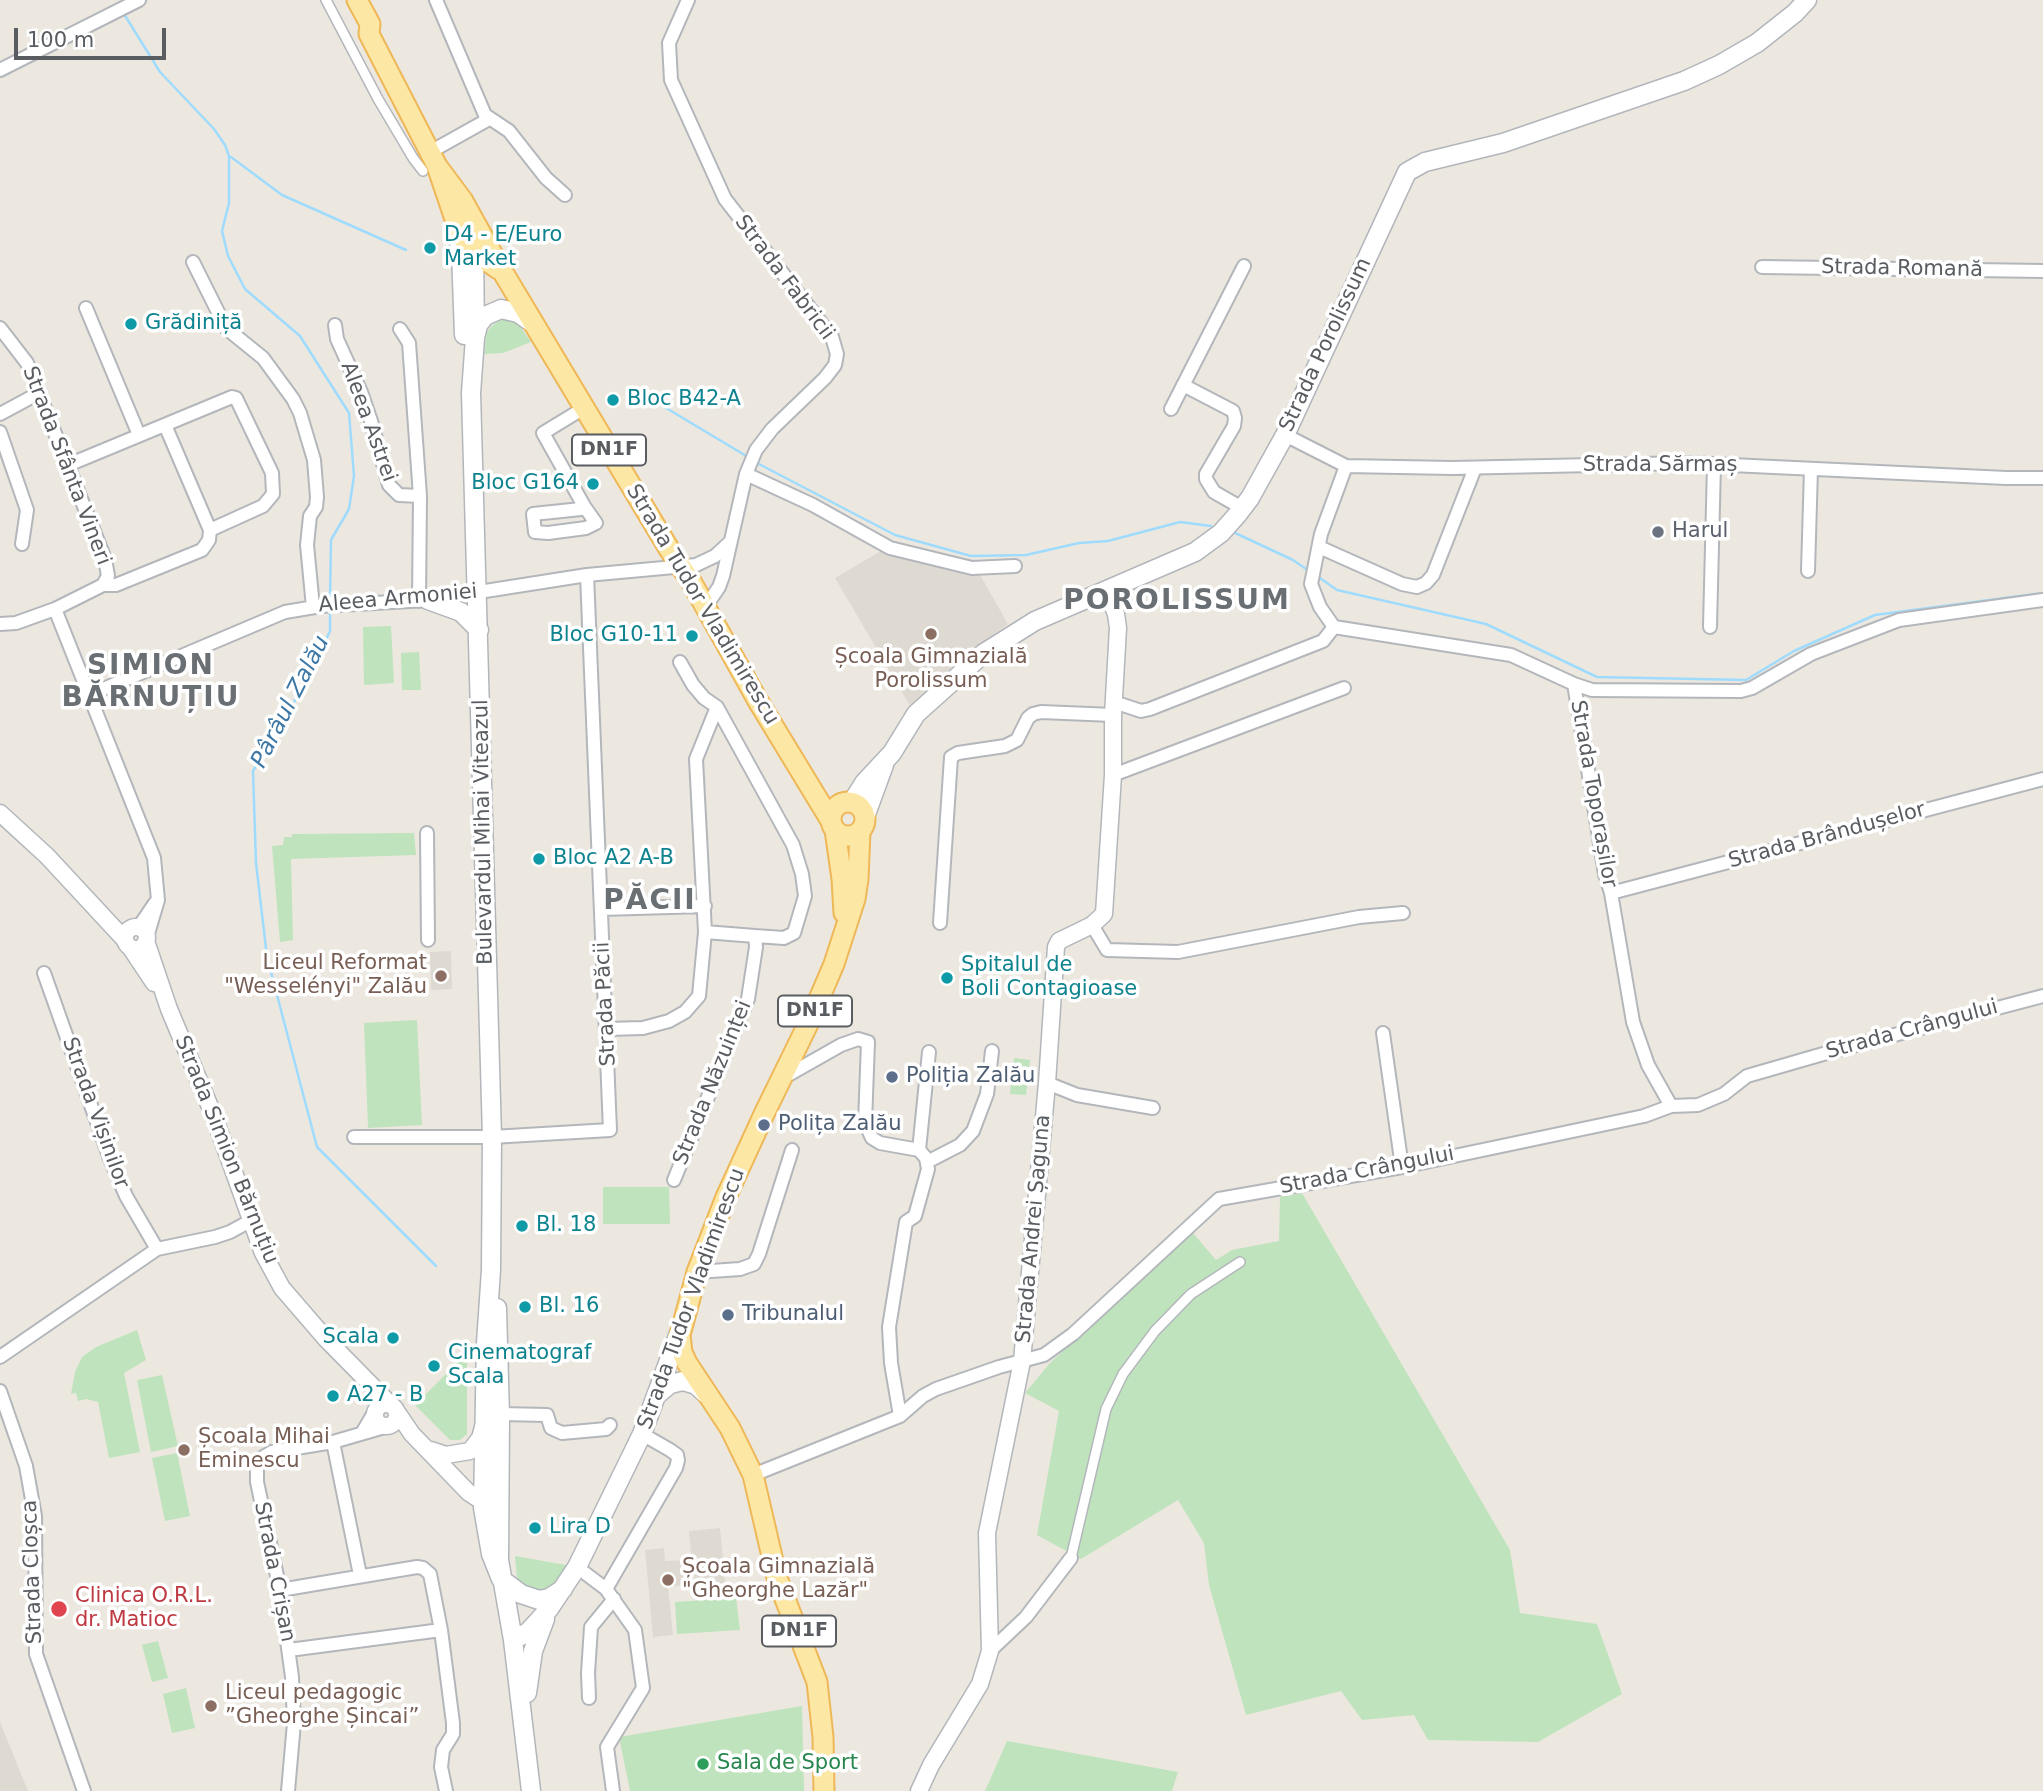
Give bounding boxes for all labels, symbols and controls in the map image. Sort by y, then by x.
scale bar [18,14,170,58]
text: 100 m [27,28,94,52]
street label: Strada Fabricii [729,211,839,345]
place label: D4 - E/Euro Market [444,223,562,273]
marker: D4 - E/Euro Market [422,240,438,256]
street label: Strada Porolissum [1275,254,1377,436]
street label: Strada Romană [1821,255,1983,283]
place label: Grădiniță [145,311,242,337]
marker: Grădiniță [123,316,139,332]
street label: Aleea Astrei [335,358,401,486]
street label: Strada Sfânta Vineri [16,363,116,569]
place label: Bloc B42-A [627,387,741,413]
marker: Bloc B42-A [605,392,621,408]
road number: DN1F [572,435,646,466]
street label: Strada Sărmaș [1583,453,1737,479]
place label: Bloc G164 [471,471,579,497]
marker: Bloc G164 [585,476,601,492]
street label: Strada Tudor Vladimirescu [620,480,784,730]
place label: Harul [1672,519,1728,545]
marker: Harul [1650,524,1666,540]
street label: Aleea Armoniei [317,580,479,618]
district label: POROLISSUM [1064,585,1290,619]
place label: Bloc G10-11 [549,623,678,649]
marker: Școala Gimnazială Porolissum [923,626,939,642]
marker: Bloc G10-11 [684,628,700,644]
water label: Pârâul Zalău [246,631,336,773]
place label: Școala Gimnazială Porolissum [834,645,1028,695]
district label: SIMION BĂRNUȚIU [63,650,239,716]
street label: Strada Toporașilor [1564,698,1622,890]
street label: Bulevardul Mihai Viteazul [469,699,499,965]
street label: Strada Brândușelor [1726,798,1928,874]
place label: Bloc A2 A-B [553,846,674,872]
marker: Bloc A2 A-B [531,851,547,867]
district label: PĂCII [604,885,696,919]
street label: Strada Păcii [590,941,622,1067]
place label: Liceul Reformat "Wesselényi" Zalău [224,951,427,1001]
place label: Spitalul de Boli Contagioase [961,953,1137,1003]
marker: Liceul Reformat "Wesselényi" Zalău [433,968,449,984]
marker: Spitalul de Boli Contagioase [939,970,955,986]
road number: DN1F [778,995,852,1026]
street label: Strada Crângului [1823,995,2001,1065]
street label: Strada Năzuinței [669,997,757,1169]
street label: Strada Simion Bărnuțiu [169,1032,283,1268]
street label: Strada Vișinilor [56,1034,134,1192]
place label: Poliția Zalău [906,1064,1035,1090]
marker: Poliția Zalău [884,1069,900,1085]
place label: Polița Zalău [778,1112,901,1138]
street label: Strada Andrei Șaguna [1011,1114,1057,1344]
marker: Polița Zalău [756,1117,772,1133]
street label: Strada Crângului [1278,1142,1456,1200]
street label: Strada Tudor Vladimirescu [633,1165,751,1433]
place label: Bl. 18 [536,1213,596,1239]
marker: Bl. 18 [514,1218,530,1234]
place label: Bl. 16 [539,1294,599,1320]
marker: Bl. 16 [517,1299,533,1315]
place label: Tribunalul [742,1302,844,1328]
marker: Tribunalul [720,1307,736,1323]
place label: Scala [323,1325,379,1351]
marker: Scala [385,1330,401,1346]
place label: Cinematograf Scala [448,1341,591,1391]
marker: Cinematograf Scala [426,1358,442,1374]
place label: A27 - B [347,1383,423,1409]
marker: A27 - B [325,1388,341,1404]
place label: Școala Mihai Eminescu [198,1425,330,1475]
marker: Școala Mihai Eminescu [176,1442,192,1458]
street label: Strada Cloșca [18,1499,48,1645]
street label: Strada Crișan [248,1500,300,1644]
place label: Lira D [549,1515,611,1541]
marker: Lira D [527,1520,543,1536]
place label: Școala Gimnazială "Gheorghe Lazăr" [682,1555,875,1605]
marker: Școala Gimnazială "Gheorghe Lazăr" [660,1572,676,1588]
place label: Clinica O.R.L. dr. Matioc [75,1584,213,1634]
marker: Clinica O.R.L. dr. Matioc [49,1599,69,1619]
road number: DN1F [762,1616,836,1646]
place label: Liceul pedagogic ”Gheorghe Șincai” [225,1681,419,1731]
marker: Liceul pedagogic ”Gheorghe Șincai” [203,1698,219,1714]
place label: Sala de Sport [717,1751,858,1777]
marker: Sala de Sport [695,1756,711,1772]

